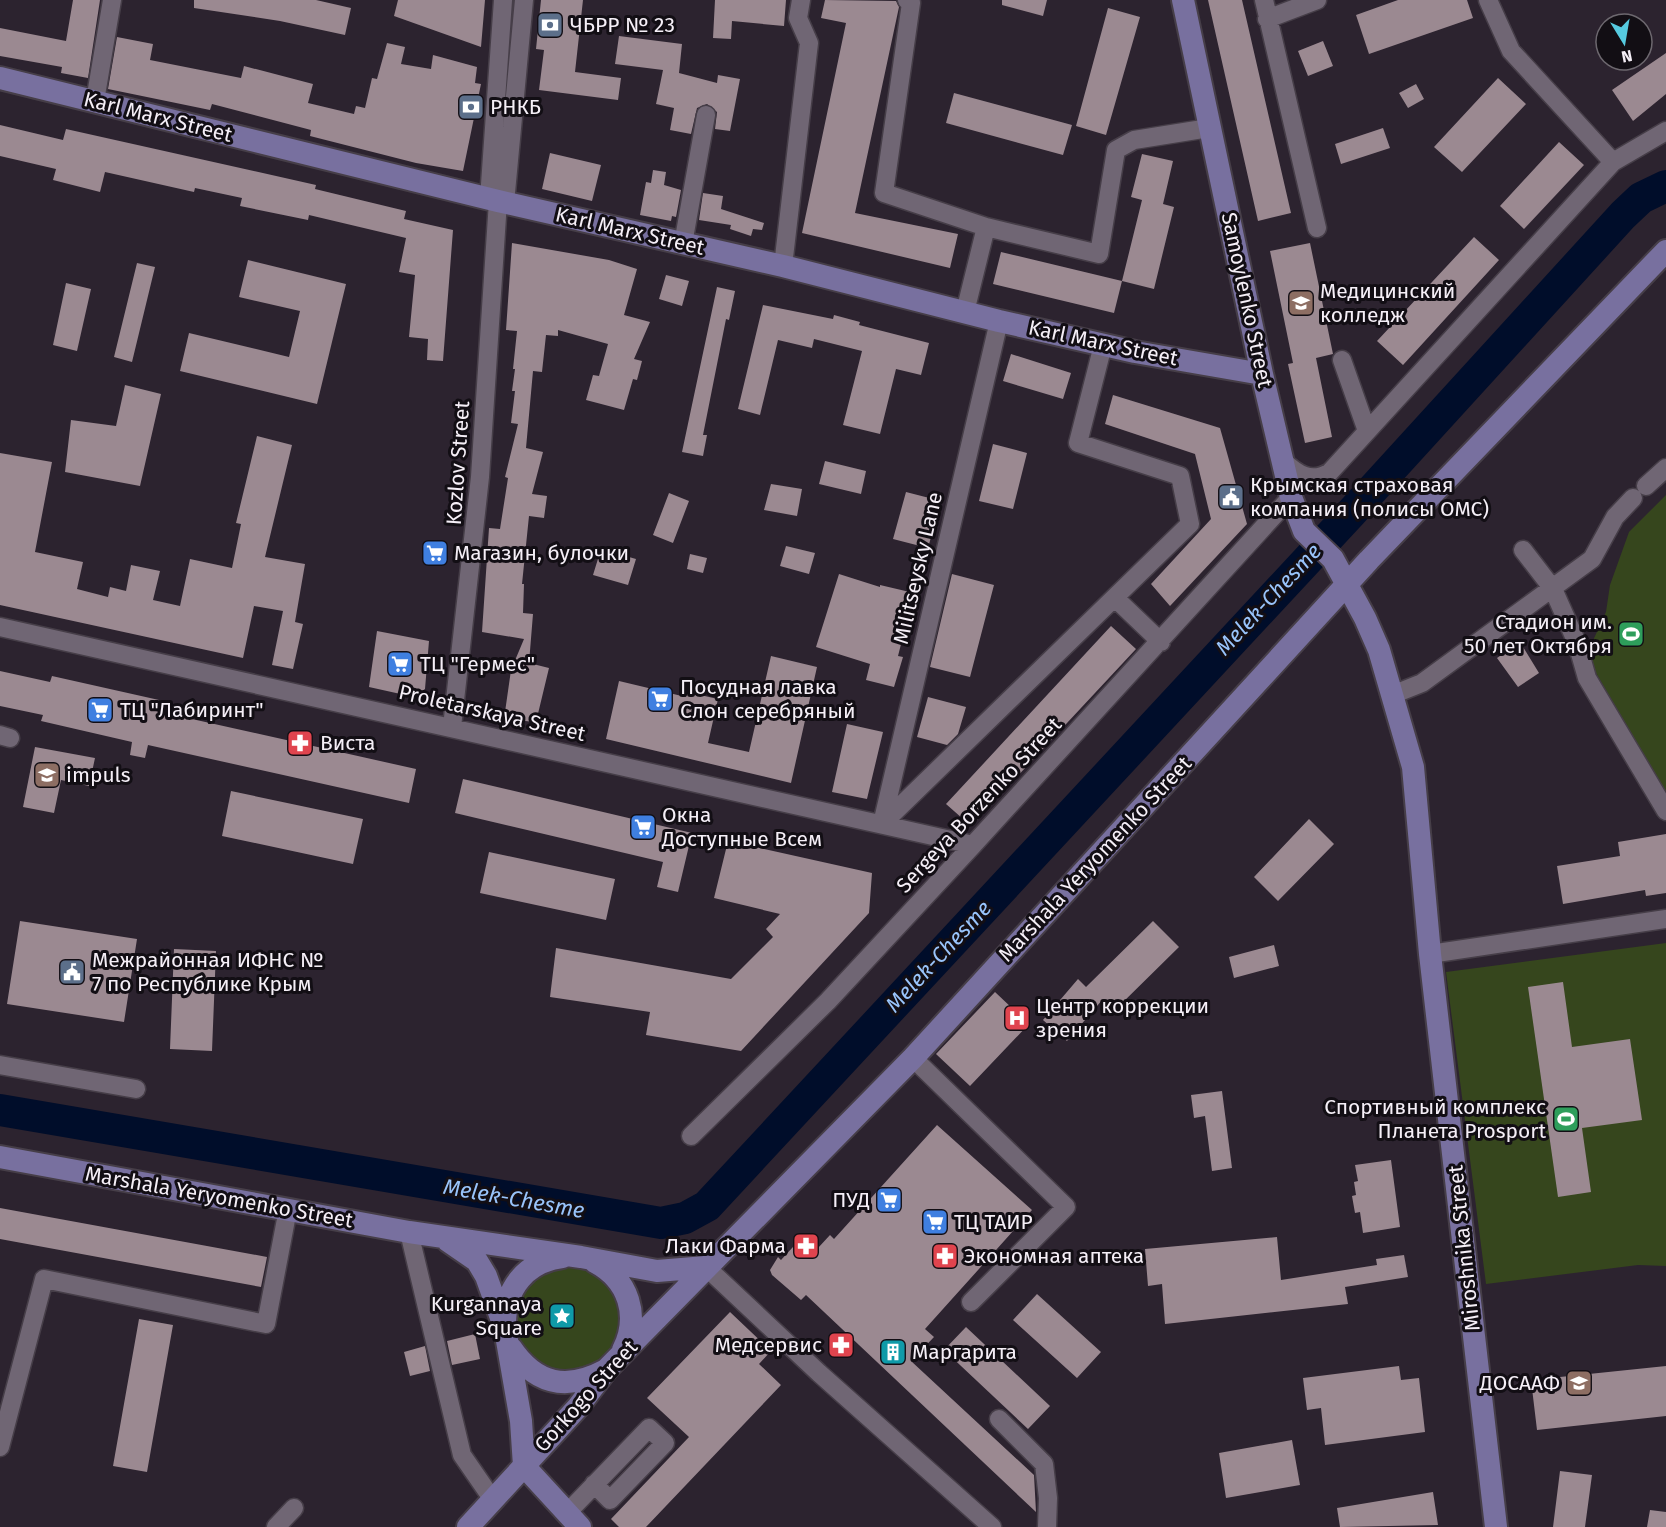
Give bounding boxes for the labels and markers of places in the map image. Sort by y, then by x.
bank icon: ЧБРР № 23 [535,10,565,40]
place label: ЧБРР № 23 [570,12,675,38]
bank icon: РНКБ [456,92,486,122]
place label: РНКБ [490,94,541,120]
place label: Медицинский колледж [1320,278,1455,328]
school or university icon: Медицинский колледж [1286,288,1316,318]
place label: Крымская страховая компания (полисы ОМС) [1250,472,1489,522]
public building icon: Крымская страховая компания (полисы ОМС) [1216,482,1246,512]
supermarket icon: Магазин, булочки [420,538,450,568]
place label: Магазин, булочки [454,540,629,566]
place label: Стадион им. 50 лет Октября [1464,609,1612,659]
sports icon: Стадион им. 50 лет Октября [1616,619,1646,649]
supermarket icon: ТЦ "Гермес" [385,649,415,679]
place label: ТЦ "Гермес" [420,651,535,677]
place label: Посудная лавка Слон серебряный [680,674,856,724]
supermarket icon: Посудная лавка Слон серебряный [645,684,675,714]
supermarket icon: ТЦ "Лабиринт" [85,695,115,725]
place label: ТЦ "Лабиринт" [120,697,264,723]
pharmacy icon: Виста [285,728,315,758]
place label: Виста [320,730,375,756]
school or university icon: impuls [32,760,62,790]
place label: impuls [66,762,131,788]
place label: Окна Доступные Всем [661,802,822,852]
supermarket icon: Окна Доступные Всем [628,812,658,842]
place label: Межрайонная ИФНС № 7 по Республике Крым [92,947,323,997]
public building icon: Межрайонная ИФНС № 7 по Республике Крым [57,957,87,987]
place label: Центр коррекции зрения [1036,993,1209,1043]
hospital icon: Центр коррекции зрения [1002,1003,1032,1033]
place label: Спортивный комплекс Планета Prosport [1324,1094,1546,1144]
sports icon: Спортивный комплекс Планета Prosport [1551,1104,1581,1134]
supermarket icon: ПУД [874,1185,904,1215]
place label: ПУД [832,1187,870,1213]
supermarket icon: ТЦ ТАИР [920,1207,950,1237]
place label: ТЦ ТАИР [954,1209,1033,1235]
pharmacy icon: Лаки Фарма [791,1231,821,1261]
place label: Лаки Фарма [665,1233,786,1259]
pharmacy icon: Экономная аптека [930,1241,960,1271]
place label: Экономная аптека [964,1243,1144,1269]
place label: Kurgannaya Square [431,1291,542,1341]
place icon: Kurgannaya Square [547,1301,577,1331]
pharmacy icon: Медсервис [826,1330,856,1360]
place label: Медсервис [715,1332,822,1358]
building icon: Маргарита [878,1337,908,1367]
place label: Маргарита [912,1339,1017,1365]
school or university icon: ДОСААФ [1564,1368,1594,1398]
place label: ДОСААФ [1479,1370,1560,1396]

